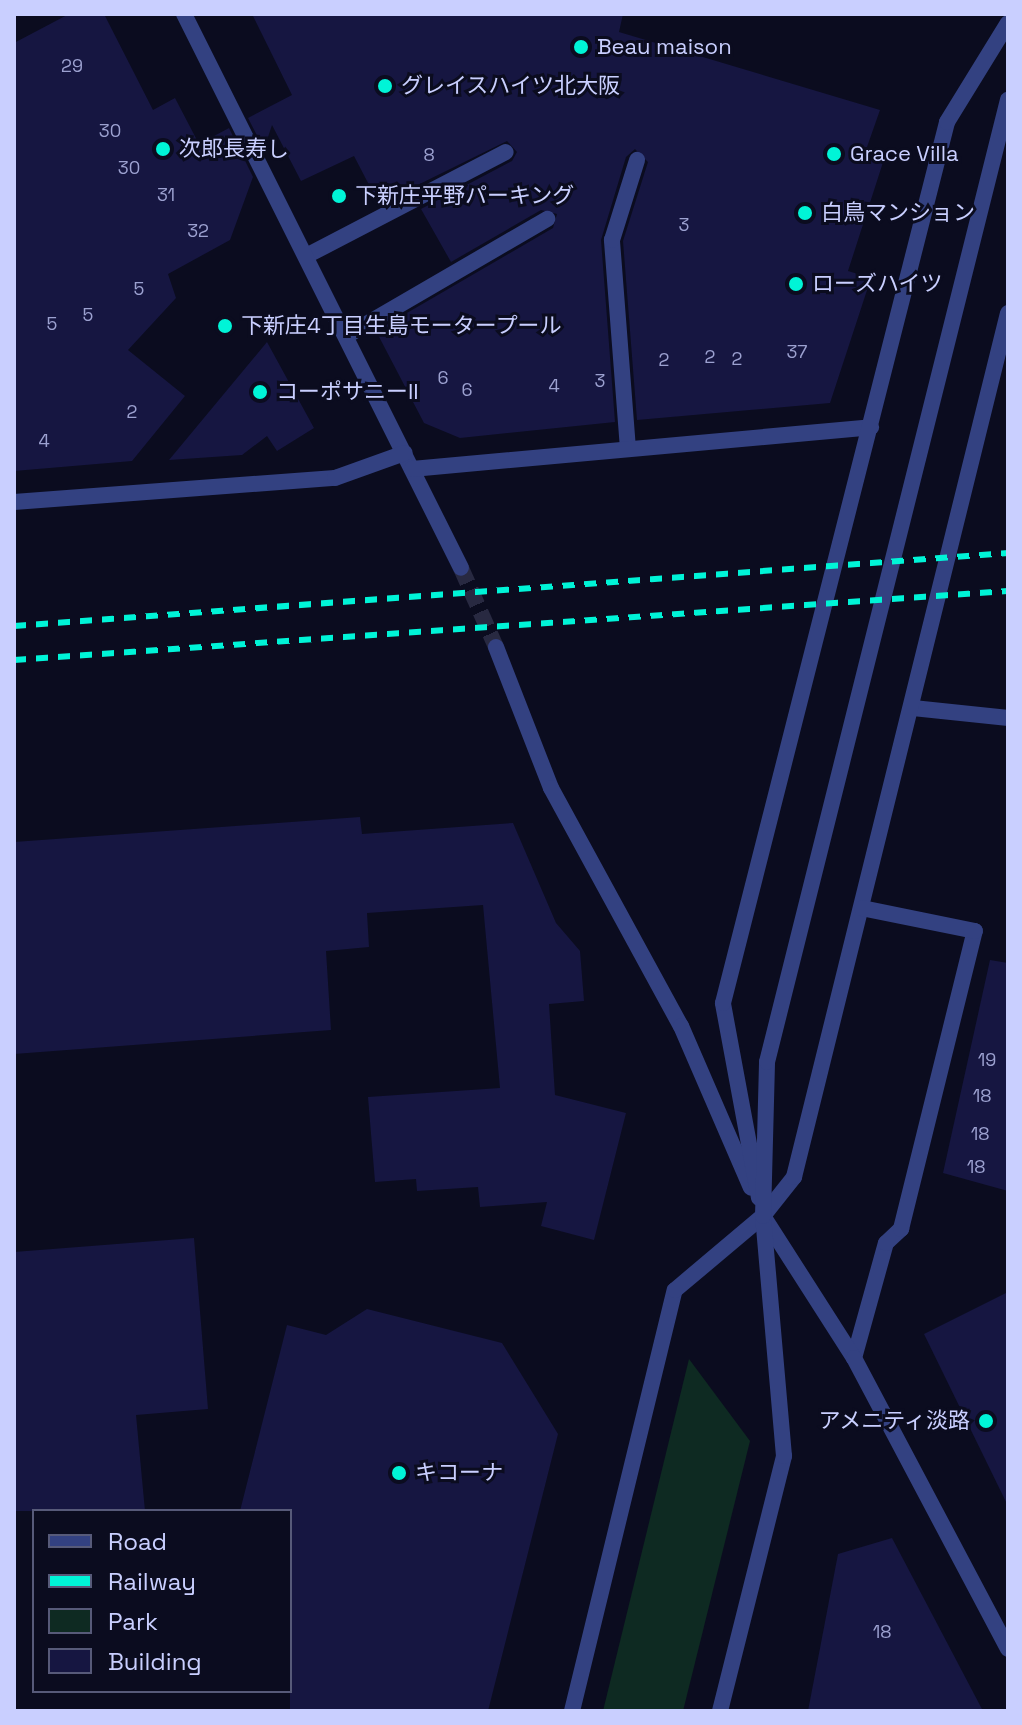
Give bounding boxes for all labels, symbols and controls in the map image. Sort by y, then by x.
place label: Beau maison [597,34,732,60]
marker: Beau maison [572,38,590,56]
house number: 29 [61,55,83,77]
place label: グレイスハイツ北大阪 [401,73,621,99]
marker: グレイスハイツ北大阪 [376,77,394,95]
house number: 30 [99,120,121,142]
place label: 次郎長寿し [179,136,289,162]
marker: 次郎長寿し [154,140,172,158]
place label: Grace Villa [850,141,959,167]
house number: 8 [423,144,435,166]
marker: Grace Villa [825,145,843,163]
house number: 30 [118,157,140,179]
place label: 下新庄平野パーキング [355,183,575,209]
house number: 31 [157,184,175,206]
marker: 下新庄平野パーキング [330,187,348,205]
place label: 白鳥マンション [821,200,975,226]
marker: 白鳥マンション [796,204,814,222]
house number: 3 [679,214,689,236]
house number: 32 [187,220,209,242]
place label: ローズハイツ [812,271,944,297]
marker: ローズハイツ [787,275,805,293]
house number: 5 [134,278,144,300]
house number: 5 [83,304,93,326]
house number: 5 [47,313,57,335]
place label: 下新庄4丁目生島モータープール [241,313,563,339]
marker: 下新庄4丁目生島モータープール [216,317,234,335]
house number: 37 [786,341,808,363]
house number: 2 [705,346,715,368]
house number: 2 [732,348,742,370]
house number: 2 [659,349,669,371]
house number: 6 [437,367,449,389]
house number: 3 [595,370,605,392]
house number: 4 [548,375,560,397]
place label: コーポサニーII [276,379,419,405]
house number: 6 [461,379,473,401]
marker: コーポサニーII [251,383,269,401]
house number: 2 [127,401,137,423]
house number: 4 [38,430,50,452]
house number: 19 [978,1049,996,1071]
house number: 18 [973,1085,991,1107]
house number: 18 [971,1123,989,1145]
house number: 18 [967,1156,985,1178]
place label: アメニティ淡路 [816,1408,970,1434]
marker: アメニティ淡路 [977,1412,995,1430]
place label: キコーナ [415,1460,503,1486]
marker: キコーナ [390,1464,408,1482]
legend [32,1509,292,1693]
text: Road [108,1526,167,1557]
text: Railway [108,1566,196,1597]
text: Park [108,1606,158,1637]
house number: 18 [873,1621,891,1643]
text: Building [108,1646,202,1677]

